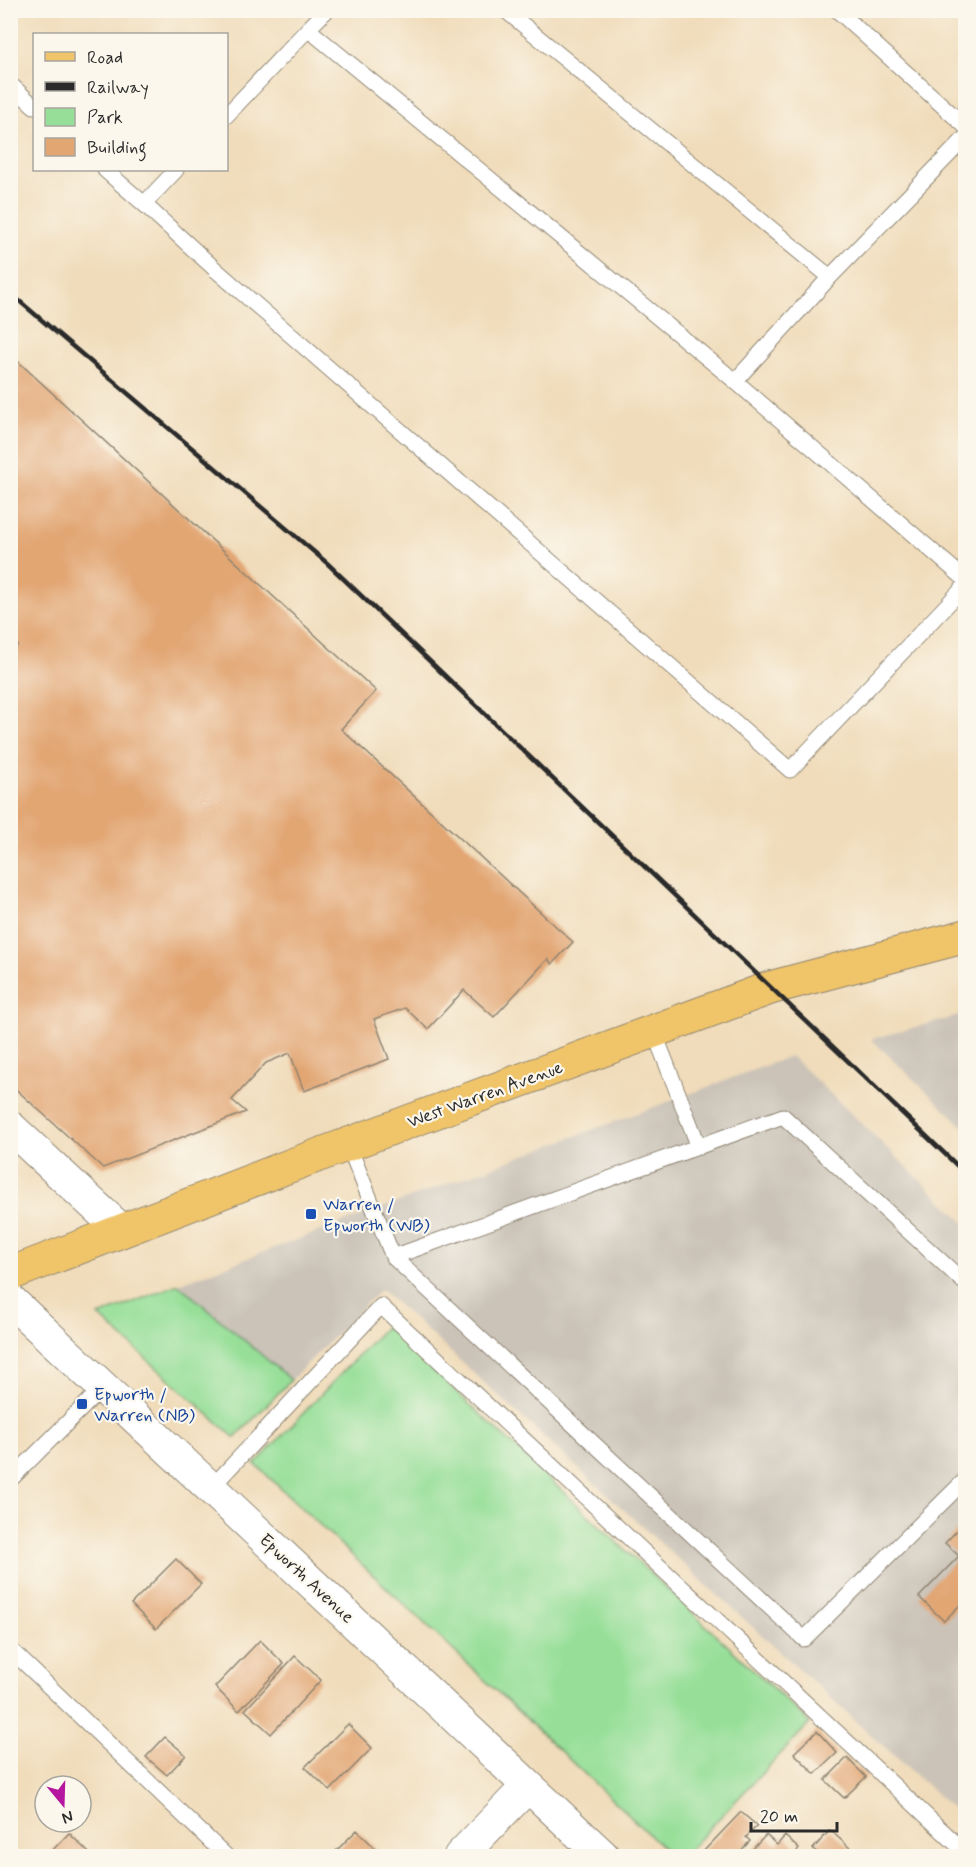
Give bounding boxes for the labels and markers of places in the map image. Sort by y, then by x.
place label: Warren / Epworth (WB) [323,1193,430,1238]
marker: Warren / Epworth (WB) [304,1207,318,1221]
place label: Epworth / Warren (NB) [94,1383,196,1428]
marker: Epworth / Warren (NB) [75,1397,89,1411]

